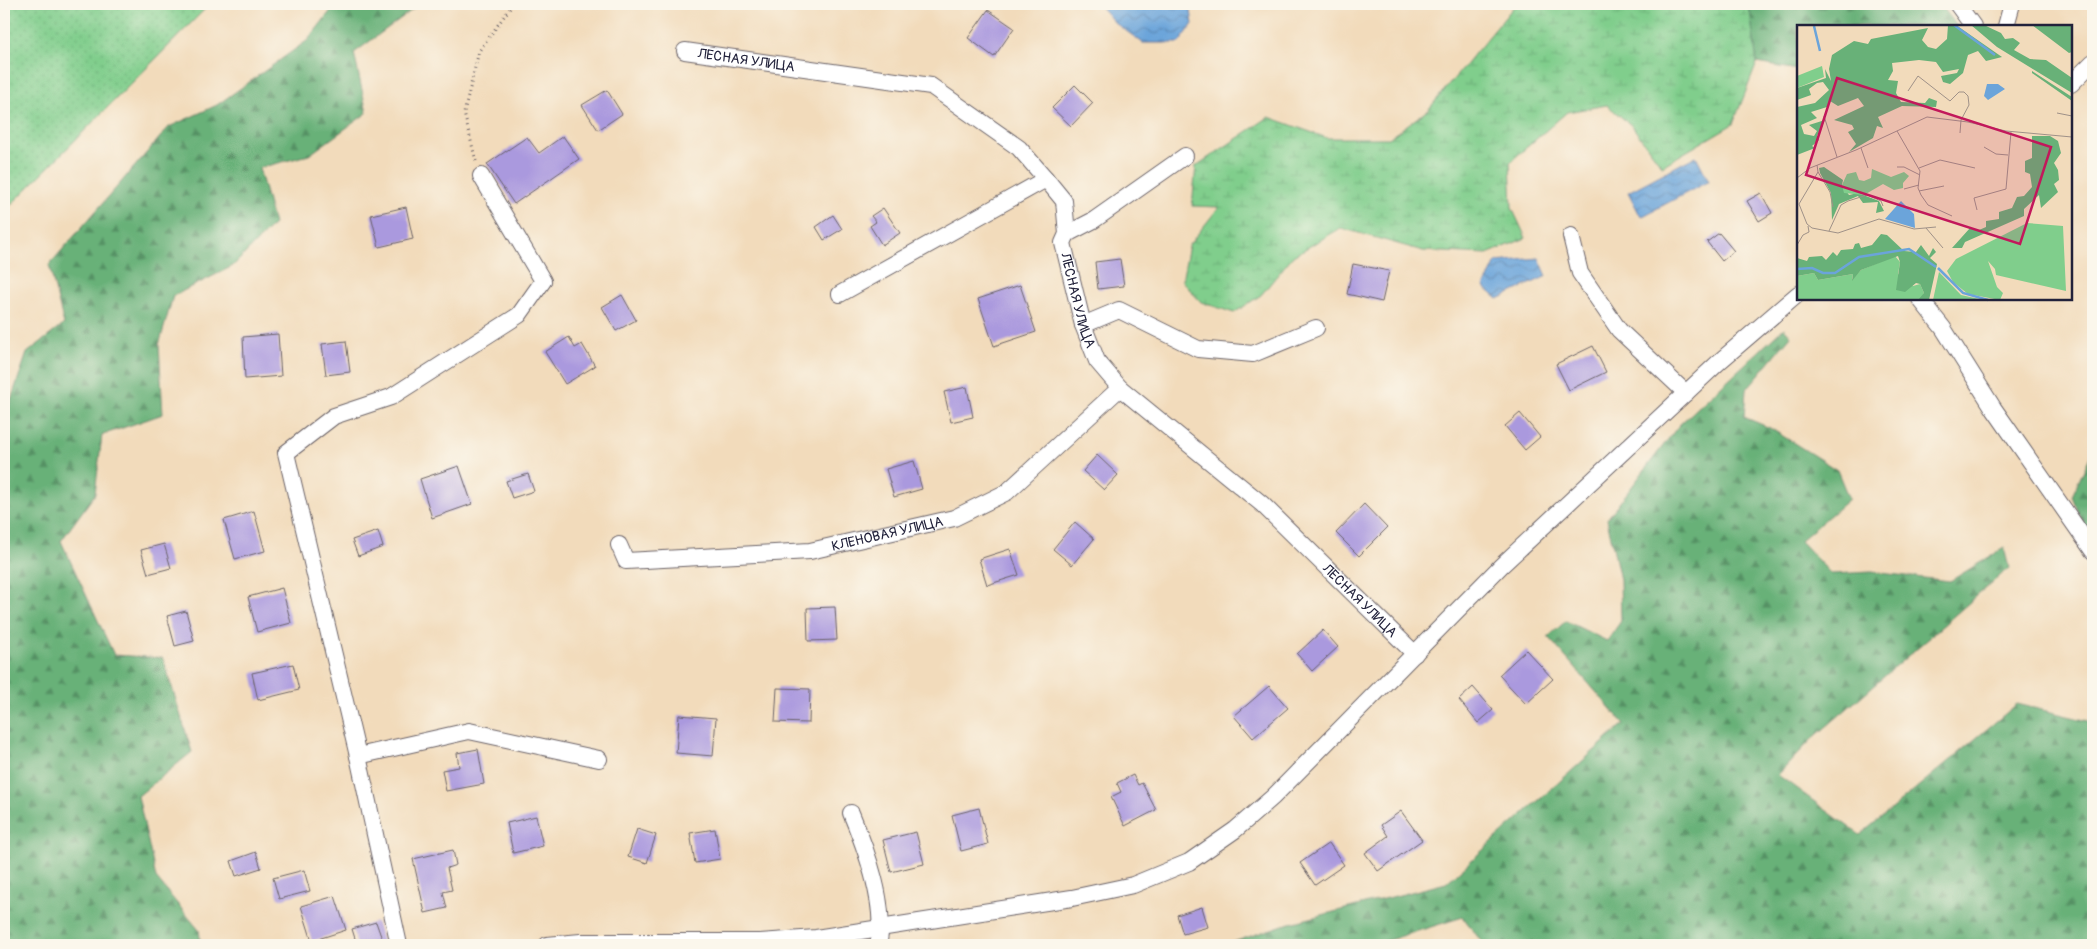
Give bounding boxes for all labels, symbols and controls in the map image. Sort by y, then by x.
inset map [1797,25,2072,300]
street label: ЛЕСНАЯ УЛИЦА [696,45,796,76]
street label: ЛЕСНАЯ УЛИЦА [1057,250,1099,350]
street label: КЛЕНОВАЯ УЛИЦА [830,513,945,555]
street label: ЛЕСНАЯ УЛИЦА [1318,560,1401,641]

